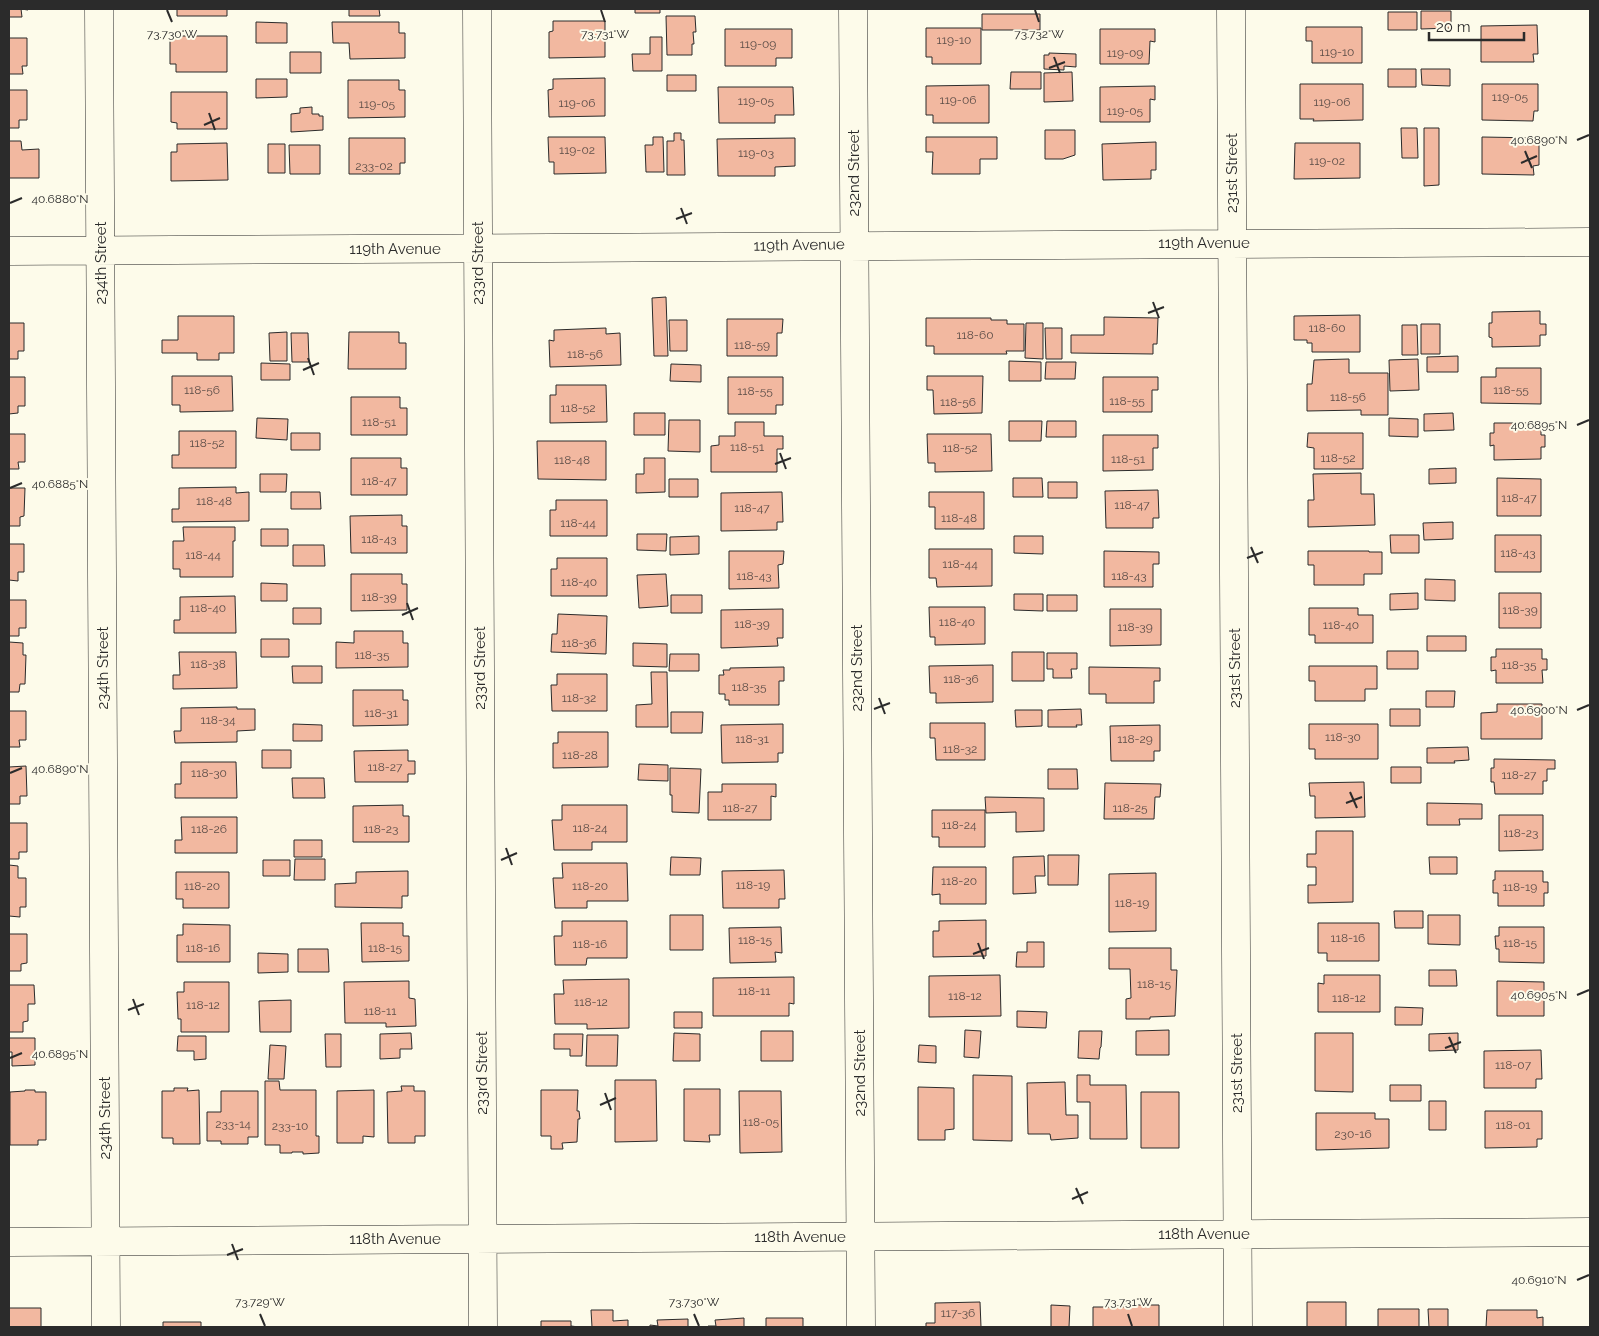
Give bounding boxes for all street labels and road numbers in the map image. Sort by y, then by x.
street label: 232nd Street [845,129,863,217]
street label: 231st Street [1223,133,1241,213]
street label: 234th Street [92,221,110,305]
street label: 233rd Street [469,221,487,305]
street label: 119th Avenue [1158,234,1250,252]
street label: 119th Avenue [753,235,845,255]
street label: 119th Avenue [349,240,441,258]
street label: 232nd Street [848,624,866,712]
street label: 234th Street [94,626,112,710]
street label: 233rd Street [471,626,489,710]
street label: 231st Street [1226,628,1244,708]
street label: 232nd Street [851,1029,869,1117]
street label: 233rd Street [473,1031,491,1115]
street label: 231st Street [1228,1033,1246,1113]
street label: 234th Street [96,1076,114,1160]
street label: 118th Avenue [1158,1225,1250,1243]
street label: 118th Avenue [754,1228,846,1246]
street label: 118th Avenue [349,1230,441,1248]

